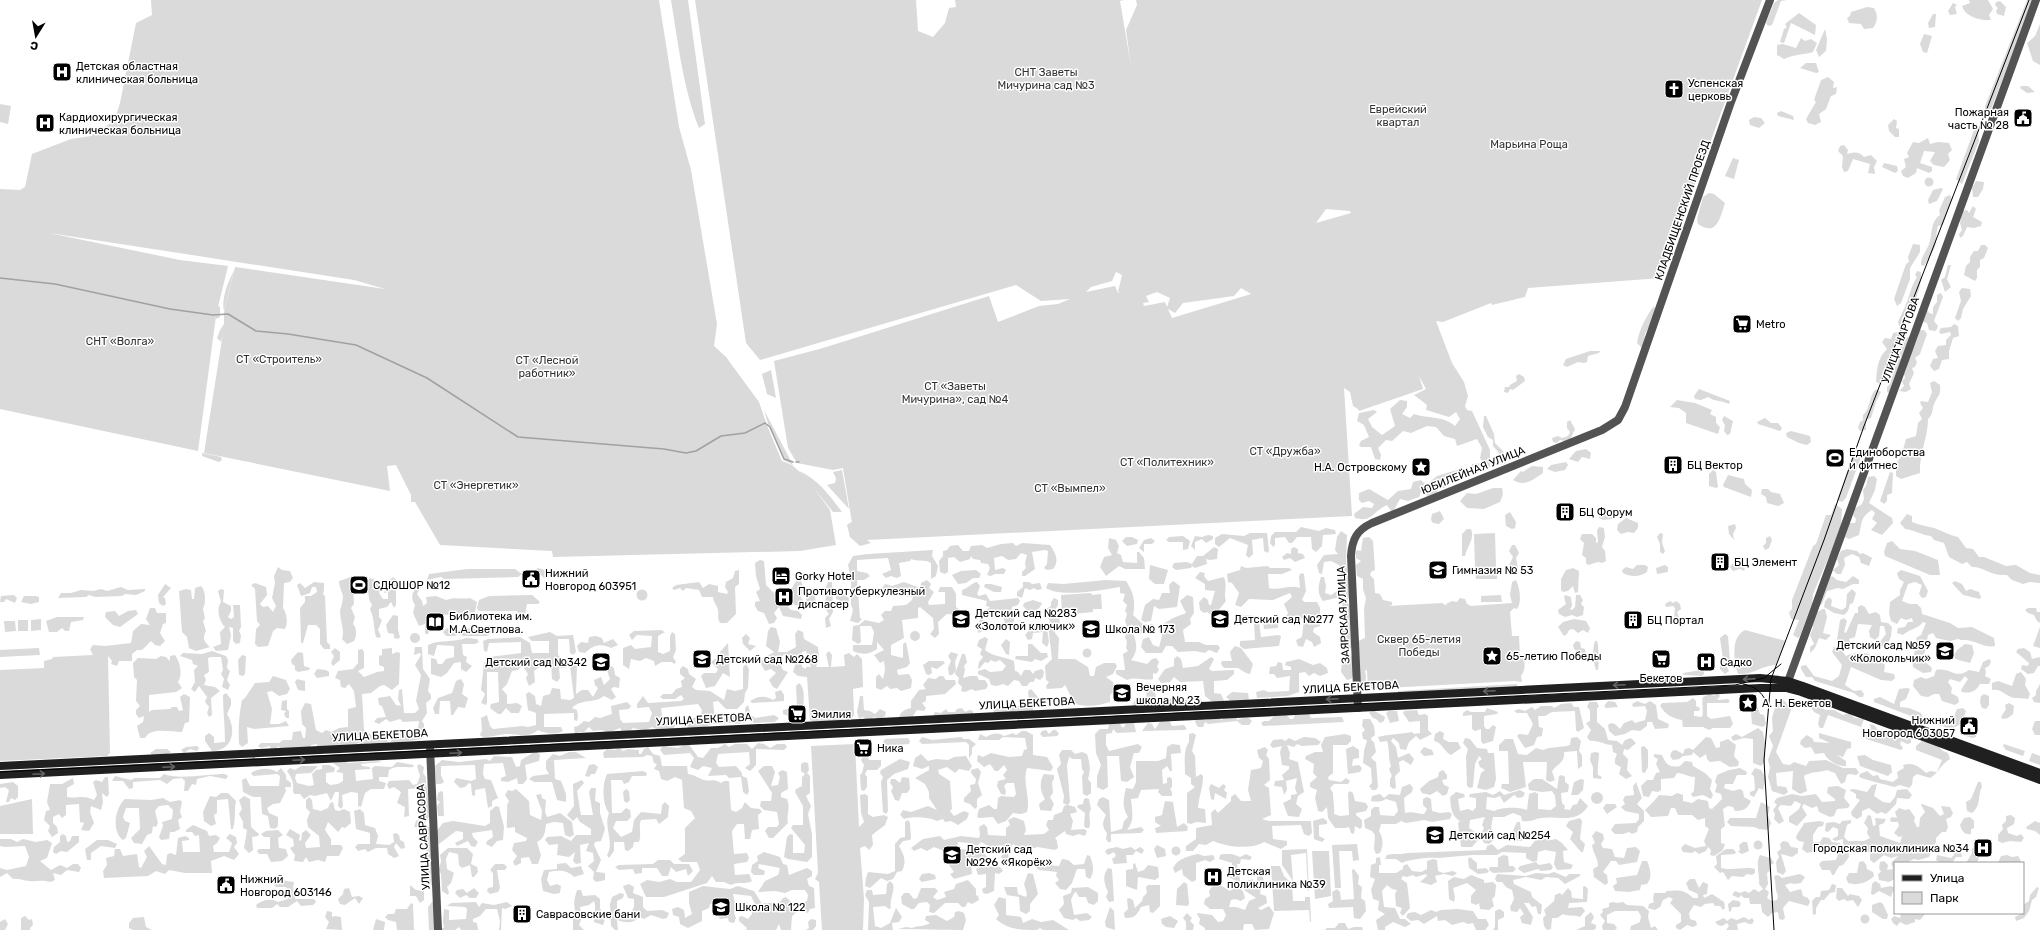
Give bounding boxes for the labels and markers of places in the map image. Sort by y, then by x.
place label: Детская областная клиническая больница [76,60,198,86]
hospital icon: Детская областная клиническая больница [51,61,73,83]
place label: Успенская церковь [1688,77,1743,103]
church icon: Успенская церковь [1663,78,1685,100]
place label: Пожарная часть № 28 [1948,106,2009,132]
public building icon: Пожарная часть № 28 [2012,107,2034,129]
place label: Кардиохирургическая клиническая больница [59,111,181,137]
hospital icon: Кардиохирургическая клиническая больница [34,112,56,134]
supermarket icon: Metro [1731,313,1753,335]
place label: Metro [1756,318,1786,331]
place label: Единоборства и фитнес [1849,446,1925,472]
sports icon: Единоборства и фитнес [1824,447,1846,469]
building icon: БЦ Вектор [1662,454,1684,476]
place icon: Н.А. Островскому [1410,456,1432,478]
place label: БЦ Вектор [1687,459,1743,472]
place label: Н.А. Островскому [1314,461,1407,474]
building icon: БЦ Форум [1554,501,1576,523]
place label: БЦ Форум [1579,506,1632,519]
building icon: БЦ Элемент [1709,551,1731,573]
place label: БЦ Элемент [1734,556,1798,569]
school or university icon: Гимназия № 53 [1427,559,1449,581]
place label: Гимназия № 53 [1452,564,1534,577]
hotel icon: Gorky Hotel [770,565,792,587]
place label: Нижний Новгород 603951 [545,567,636,593]
public building icon: Нижний Новгород 603951 [520,568,542,590]
place label: Gorky Hotel [795,570,854,583]
sports icon: СДЮШОР №12 [348,574,370,596]
place label: СДЮШОР №12 [373,579,450,592]
place label: Противотуберкулезный диспасер [798,585,925,611]
hospital icon: Противотуберкулезный диспасер [773,586,795,608]
place label: Детский сад №283 «Золотой ключик» [975,607,1077,633]
school or university icon: Детский сад №283 «Золотой ключик» [950,608,972,630]
school or university icon: Детский сад №277 [1209,608,1231,630]
building icon: БЦ Портал [1622,609,1644,631]
place label: Библиотека им. М.А.Светлова. [449,610,532,636]
library icon: Библиотека им. М.А.Светлова. [424,611,446,633]
place label: Детский сад №277 [1234,613,1334,626]
place label: БЦ Портал [1647,614,1704,627]
school or university icon: Школа № 173 [1080,618,1102,640]
place label: Школа № 173 [1105,623,1175,636]
place label: Детский сад №59 «Колокольчик» [1836,639,1931,665]
school or university icon: Детский сад №59 «Колокольчик» [1934,640,1956,662]
place icon: 65-летию Победы [1481,645,1503,667]
school or university icon: Детский сад №268 [691,648,713,670]
supermarket icon: Бекетов [1650,648,1672,670]
place label: 65-летию Победы [1506,650,1602,663]
school or university icon: Детский сад №342 [590,651,612,673]
hospital icon: Садко [1695,651,1717,673]
place label: Детский сад №268 [716,653,818,666]
place label: Детский сад №342 [485,656,587,669]
place label: Садко [1720,656,1752,669]
place label: Бекетов [1639,672,1683,685]
place label: Вечерняя школа № 23 [1136,681,1201,707]
school or university icon: Вечерняя школа № 23 [1111,682,1133,704]
place icon: А. Н. Бекетов [1737,692,1759,714]
place label: А. Н. Бекетов [1762,697,1831,710]
supermarket icon: Эмилия [786,703,808,725]
place label: Эмилия [811,708,851,721]
place label: Нижний Новгород 603057 [1862,714,1955,740]
public building icon: Нижний Новгород 603057 [1958,715,1980,737]
supermarket icon: Ника [852,737,874,759]
place label: Ника [877,742,904,755]
school or university icon: Детский сад №254 [1424,824,1446,846]
place label: Детский сад №254 [1449,829,1551,842]
hospital icon: Городская поликлиника №34 [1972,837,1994,859]
place label: Городская поликлиника №34 [1813,842,1969,855]
place label: Детский сад №296 «Якорёк» [966,843,1052,869]
school or university icon: Детский сад №296 «Якорёк» [941,844,963,866]
place label: Детская поликлиника №39 [1227,865,1326,891]
hospital icon: Детская поликлиника №39 [1202,866,1224,888]
place label: Нижний Новгород 603146 [240,873,332,899]
public building icon: Нижний Новгород 603146 [215,874,237,896]
school or university icon: Школа № 122 [710,896,732,918]
place label: Школа № 122 [735,901,806,914]
building icon: Саврасовские бани [511,903,533,925]
place label: Саврасовские бани [536,908,640,921]

